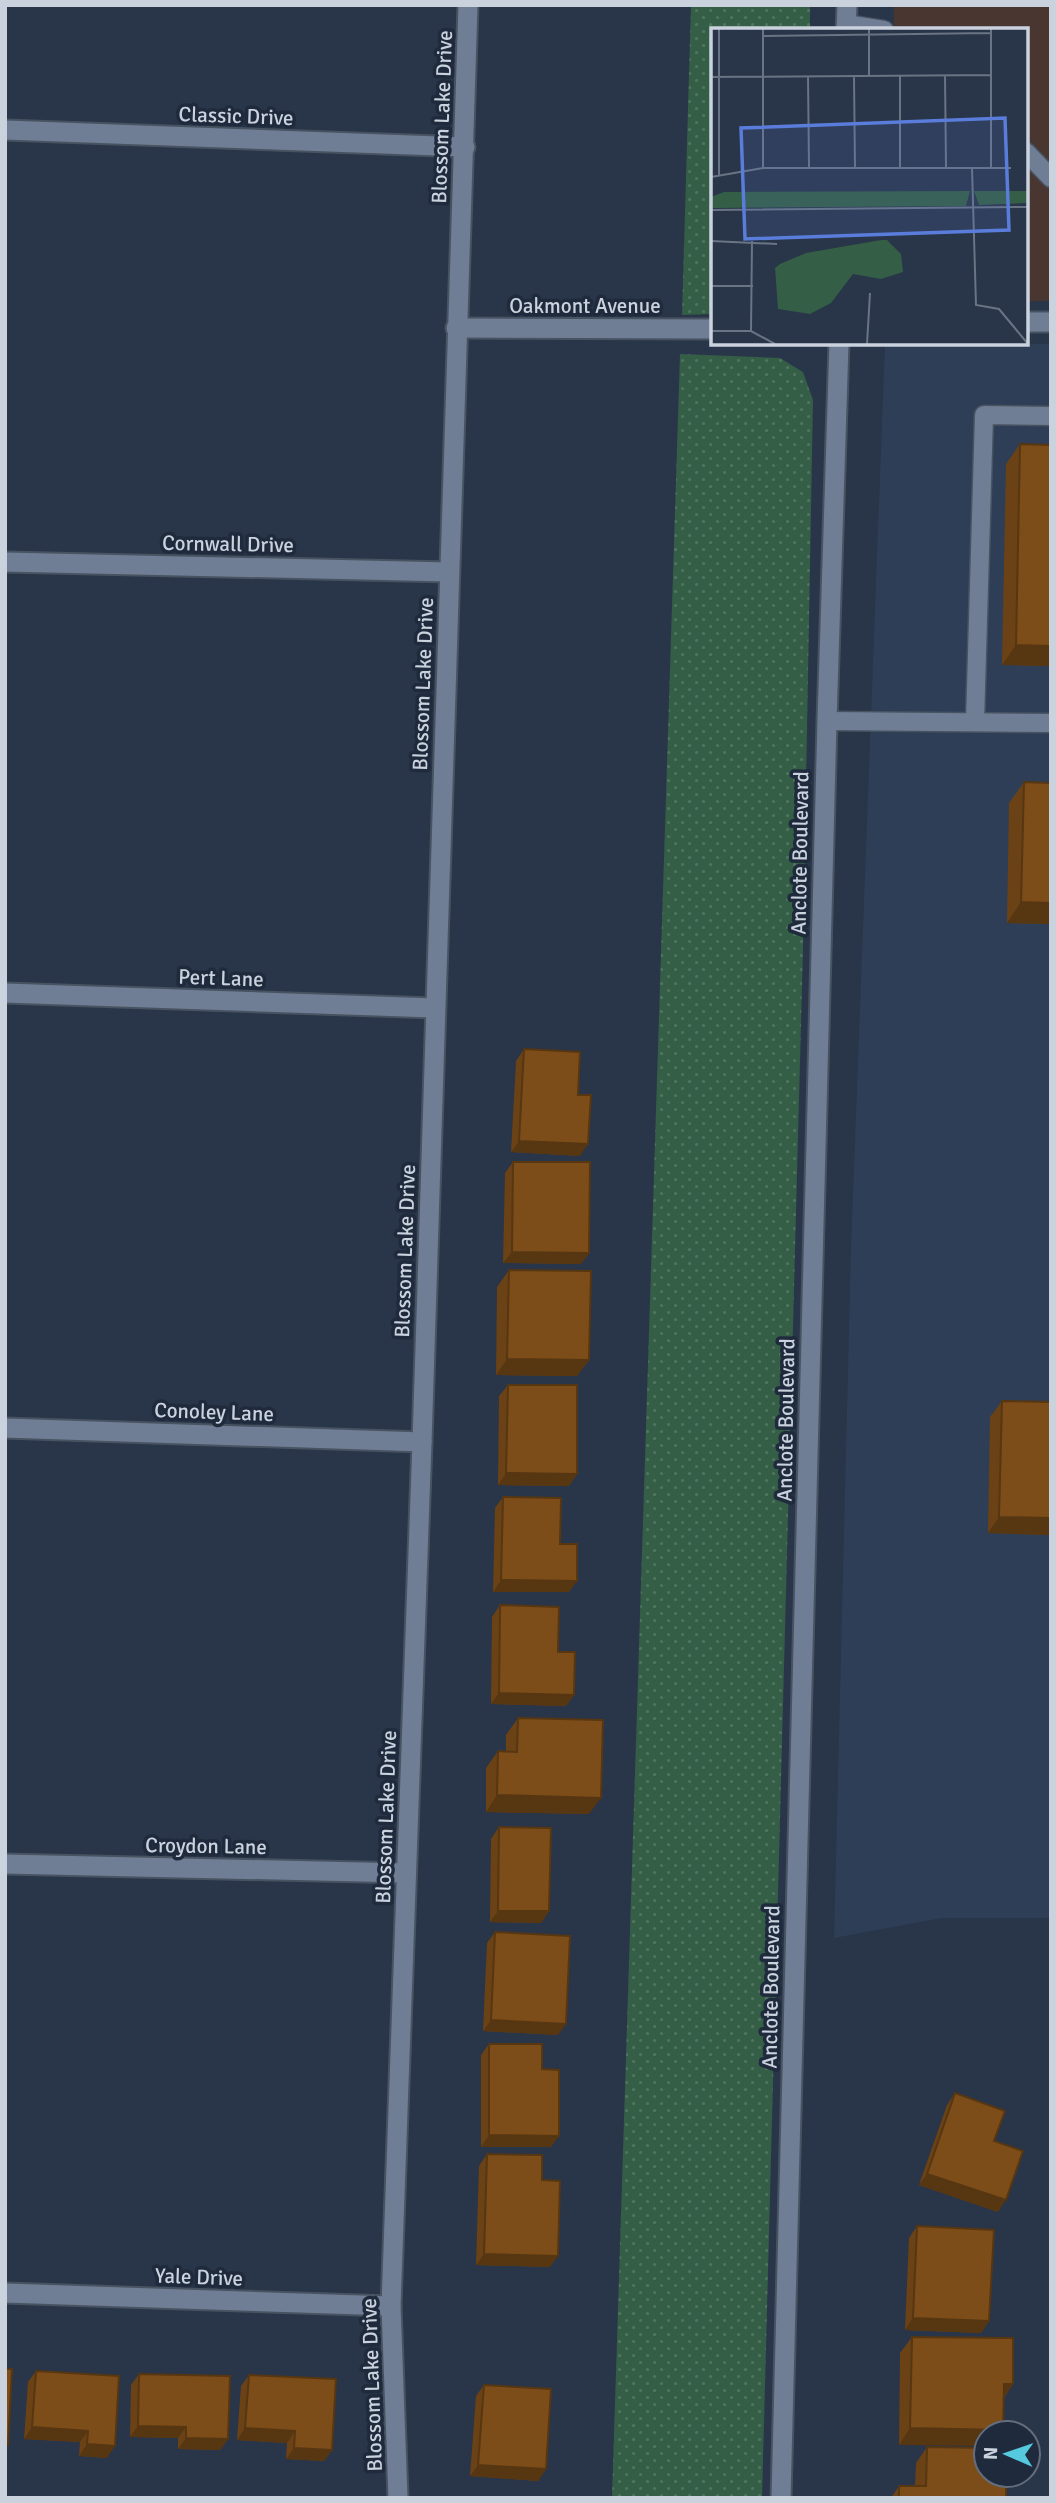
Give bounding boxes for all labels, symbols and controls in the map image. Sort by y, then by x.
inset map [711,28,1028,345]
street label: Blossom Lake Drive [426,30,458,204]
street label: Classic Drive [178,101,294,131]
street label: Oakmont Avenue [509,293,661,319]
street label: Cornwall Drive [162,530,294,558]
street label: Blossom Lake Drive [407,597,439,771]
street label: Anclote Boulevard [786,771,814,935]
street label: Pert Lane [178,964,264,992]
street label: Blossom Lake Drive [389,1164,421,1338]
street label: Anclote Boulevard [772,1338,800,1502]
street label: Conoley Lane [154,1397,274,1427]
street label: Blossom Lake Drive [370,1730,402,1904]
street label: Croydon Lane [145,1832,267,1860]
street label: Anclote Boulevard [757,1905,785,2069]
street label: Yale Drive [154,2262,244,2292]
street label: Blossom Lake Drive [356,2298,388,2472]
north arrow [972,2419,1042,2489]
text: N [979,2446,1003,2460]

